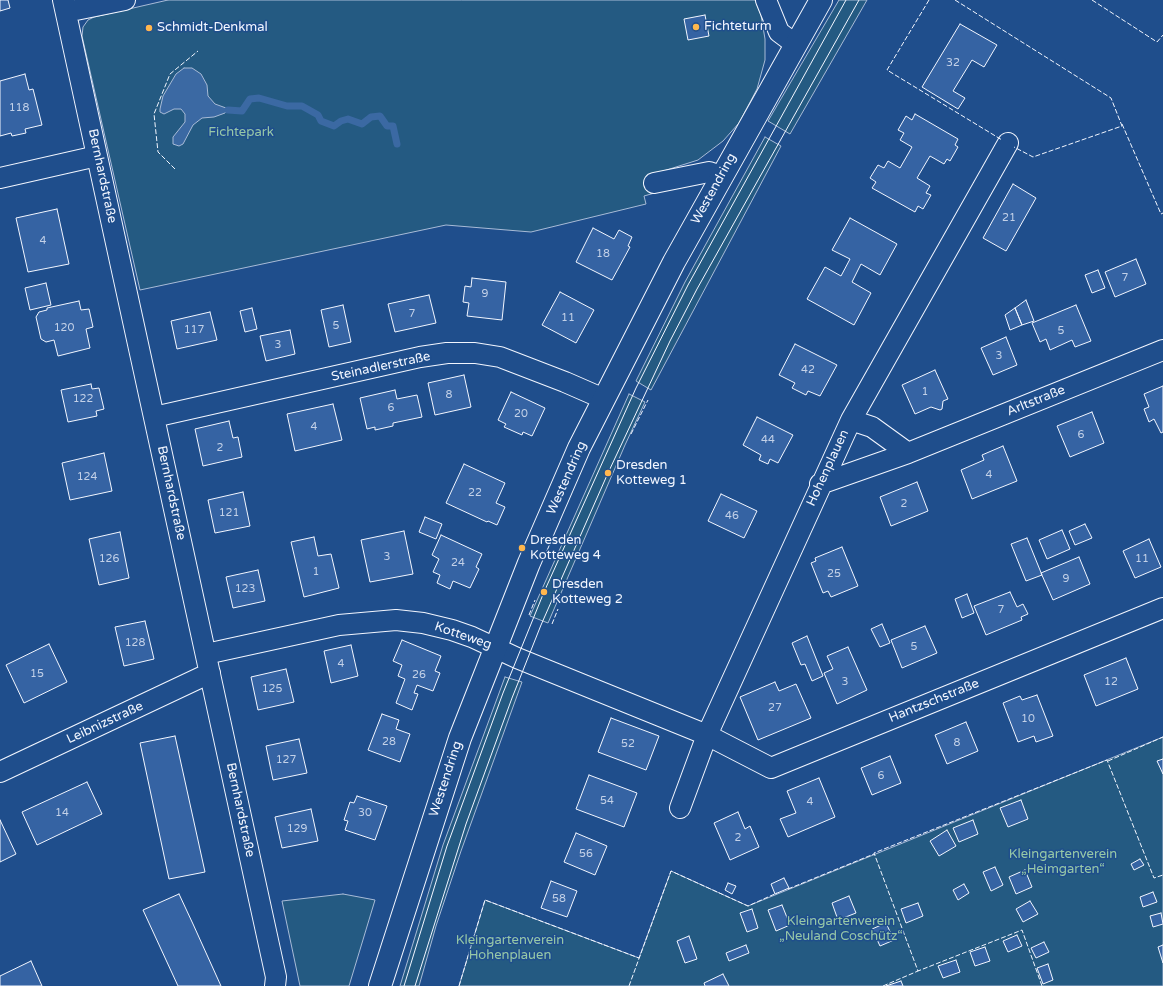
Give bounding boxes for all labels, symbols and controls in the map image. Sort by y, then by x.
place label: Fichteturm [704,19,772,35]
place label: Schmidt-Denkmal [157,20,268,36]
marker: Fichteturm [691,22,701,32]
marker: Schmidt-Denkmal [144,23,154,33]
house number: 32 [946,56,960,70]
house number: 118 [9,101,29,115]
park label: Fichtepark [208,125,274,141]
street label: Bernhardstraße [84,127,120,225]
street label: Westendring [688,151,740,227]
house number: 21 [1002,211,1016,225]
house number: 4 [40,234,46,248]
house number: 18 [596,247,610,261]
house number: 7 [1122,271,1128,285]
house number: 9 [482,287,488,301]
house number: 7 [409,307,415,321]
house number: 11 [561,311,575,325]
house number: 5 [333,319,339,333]
house number: 120 [54,321,74,335]
house number: 117 [184,323,204,337]
house number: 5 [1058,324,1064,338]
house number: 3 [275,338,281,352]
street label: Steinadlerstraße [330,349,432,385]
house number: 3 [996,349,1002,363]
house number: 42 [801,363,815,377]
street label: Arltstraße [1005,382,1067,420]
house number: 1 [922,385,928,399]
house number: 8 [446,388,452,402]
house number: 122 [73,392,93,406]
house number: 6 [388,401,394,415]
house number: 20 [514,407,528,421]
house number: 4 [311,420,317,434]
street label: Hohenplauen [803,427,853,509]
house number: 6 [1078,428,1084,442]
house number: 44 [761,433,775,447]
street label: Westendring [544,439,590,517]
house number: 2 [217,441,223,455]
street label: Bernhardstraße [153,444,189,542]
place label: Dresden Kotteweg 1 [616,458,687,489]
marker: Dresden Kotteweg 1 [603,468,613,478]
house number: 4 [986,468,992,482]
house number: 124 [77,470,97,484]
house number: 22 [468,486,482,500]
house number: 2 [901,497,907,511]
house number: 121 [219,506,239,520]
house number: 46 [725,509,739,523]
place label: Dresden Kotteweg 4 [530,533,601,564]
marker: Dresden Kotteweg 4 [517,543,527,553]
house number: 3 [384,550,390,564]
house number: 126 [99,552,119,566]
house number: 11 [1135,552,1149,566]
house number: 24 [451,556,465,570]
house number: 1 [313,565,319,579]
house number: 25 [827,567,841,581]
house number: 9 [1063,572,1069,586]
place label: Dresden Kotteweg 2 [552,577,623,608]
house number: 123 [235,582,255,596]
marker: Dresden Kotteweg 2 [539,587,549,597]
house number: 7 [998,603,1004,617]
street label: Kotteweg [432,619,494,653]
house number: 128 [125,636,145,650]
house number: 5 [911,640,917,654]
house number: 4 [338,657,344,671]
house number: 15 [30,667,44,681]
house number: 26 [412,668,426,682]
house number: 3 [842,675,848,689]
house number: 12 [1104,675,1118,689]
street label: Hantzschstraße [887,676,981,726]
house number: 125 [262,682,282,696]
street label: Leibnizstraße [64,698,146,748]
house number: 27 [768,701,782,715]
house number: 10 [1021,712,1035,726]
house number: 28 [382,735,396,749]
house number: 8 [954,736,960,750]
house number: 52 [621,737,635,751]
street label: Westendring [426,739,466,819]
house number: 127 [276,753,296,767]
street label: Bernhardstraße [222,761,258,859]
house number: 6 [878,769,884,783]
house number: 54 [600,794,614,808]
house number: 4 [807,795,813,809]
house number: 14 [55,806,69,820]
house number: 30 [358,806,372,820]
house number: 129 [287,822,307,836]
house number: 2 [735,831,741,845]
house number: 56 [579,847,593,861]
park label: Kleingartenverein „Heimgarten“ [1009,847,1117,878]
house number: 58 [552,892,566,906]
park label: Kleingartenverein „Neuland Coschütz“ [779,914,903,945]
park label: Kleingartenverein Hohenplauen [456,933,564,964]

